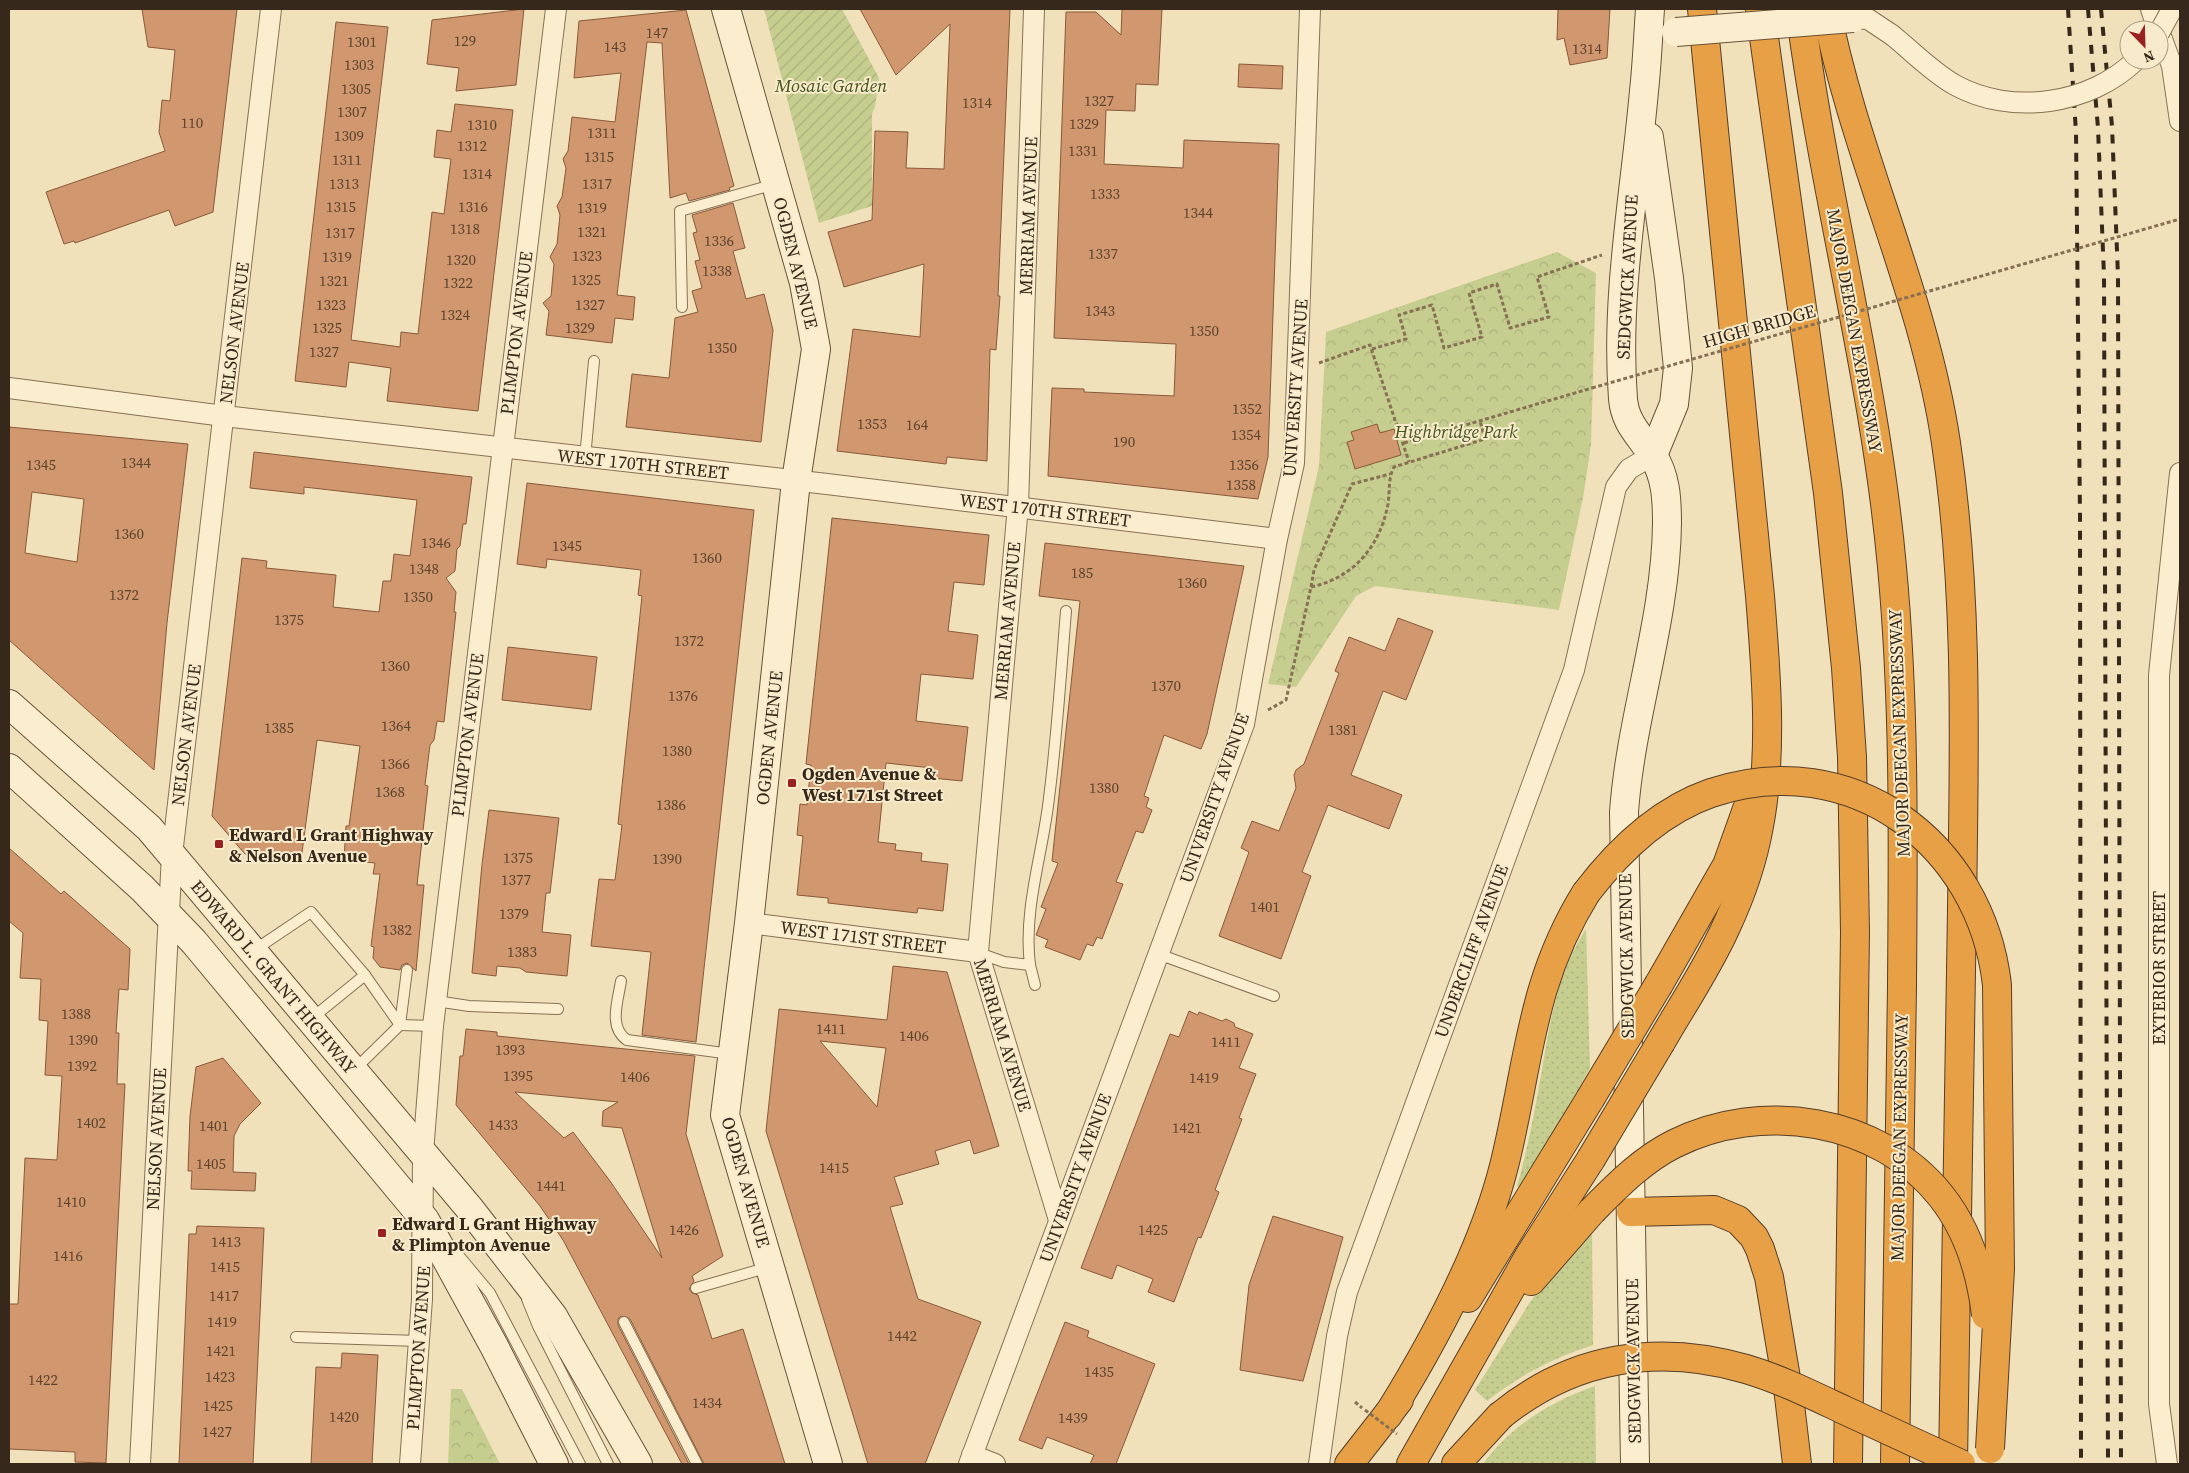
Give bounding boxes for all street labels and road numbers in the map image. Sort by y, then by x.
street label: MERRIAM AVENUE [1013,136,1043,296]
street label: SEDGWICK AVENUE [1610,194,1644,360]
street label: OGDEN AVENUE [768,195,824,332]
street label: MAJOR DEEGAN EXPRESSWAY [1821,207,1889,456]
street label: PLIMPTON AVENUE [494,250,538,416]
street label: NELSON AVENUE [213,261,255,405]
street label: UNIVERSITY AVENUE [1276,298,1314,478]
street label: HIGH BRIDGE [1700,298,1818,354]
street label: WEST 170TH STREET [556,443,730,485]
street label: WEST 170TH STREET [958,487,1132,533]
street label: MERRIAM AVENUE [988,541,1026,701]
street label: MAJOR DEEGAN EXPRESSWAY [1882,608,1916,857]
street label: PLIMPTON AVENUE [445,652,489,818]
street label: NELSON AVENUE [165,663,207,807]
street label: OGDEN AVENUE [750,669,788,806]
street label: UNIVERSITY AVENUE [1173,709,1255,886]
street label: UNDERCLIFF AVENUE [1428,861,1514,1041]
street label: SEDGWICK AVENUE [1612,873,1640,1039]
street label: EDWARD L. GRANT HIGHWAY [185,875,363,1080]
street label: EXTERIOR STREET [2146,891,2171,1045]
street label: WEST 171ST STREET [779,914,947,960]
street label: MERRIAM AVENUE [968,955,1038,1115]
street label: MAJOR DEEGAN EXPRESSWAY [1884,1012,1914,1261]
street label: NELSON AVENUE [140,1067,172,1211]
street label: UNIVERSITY AVENUE [1033,1090,1117,1266]
street label: OGDEN AVENUE [715,1114,777,1250]
street label: PLIMPTON AVENUE [400,1265,436,1431]
street label: SEDGWICK AVENUE [1619,1278,1647,1444]

